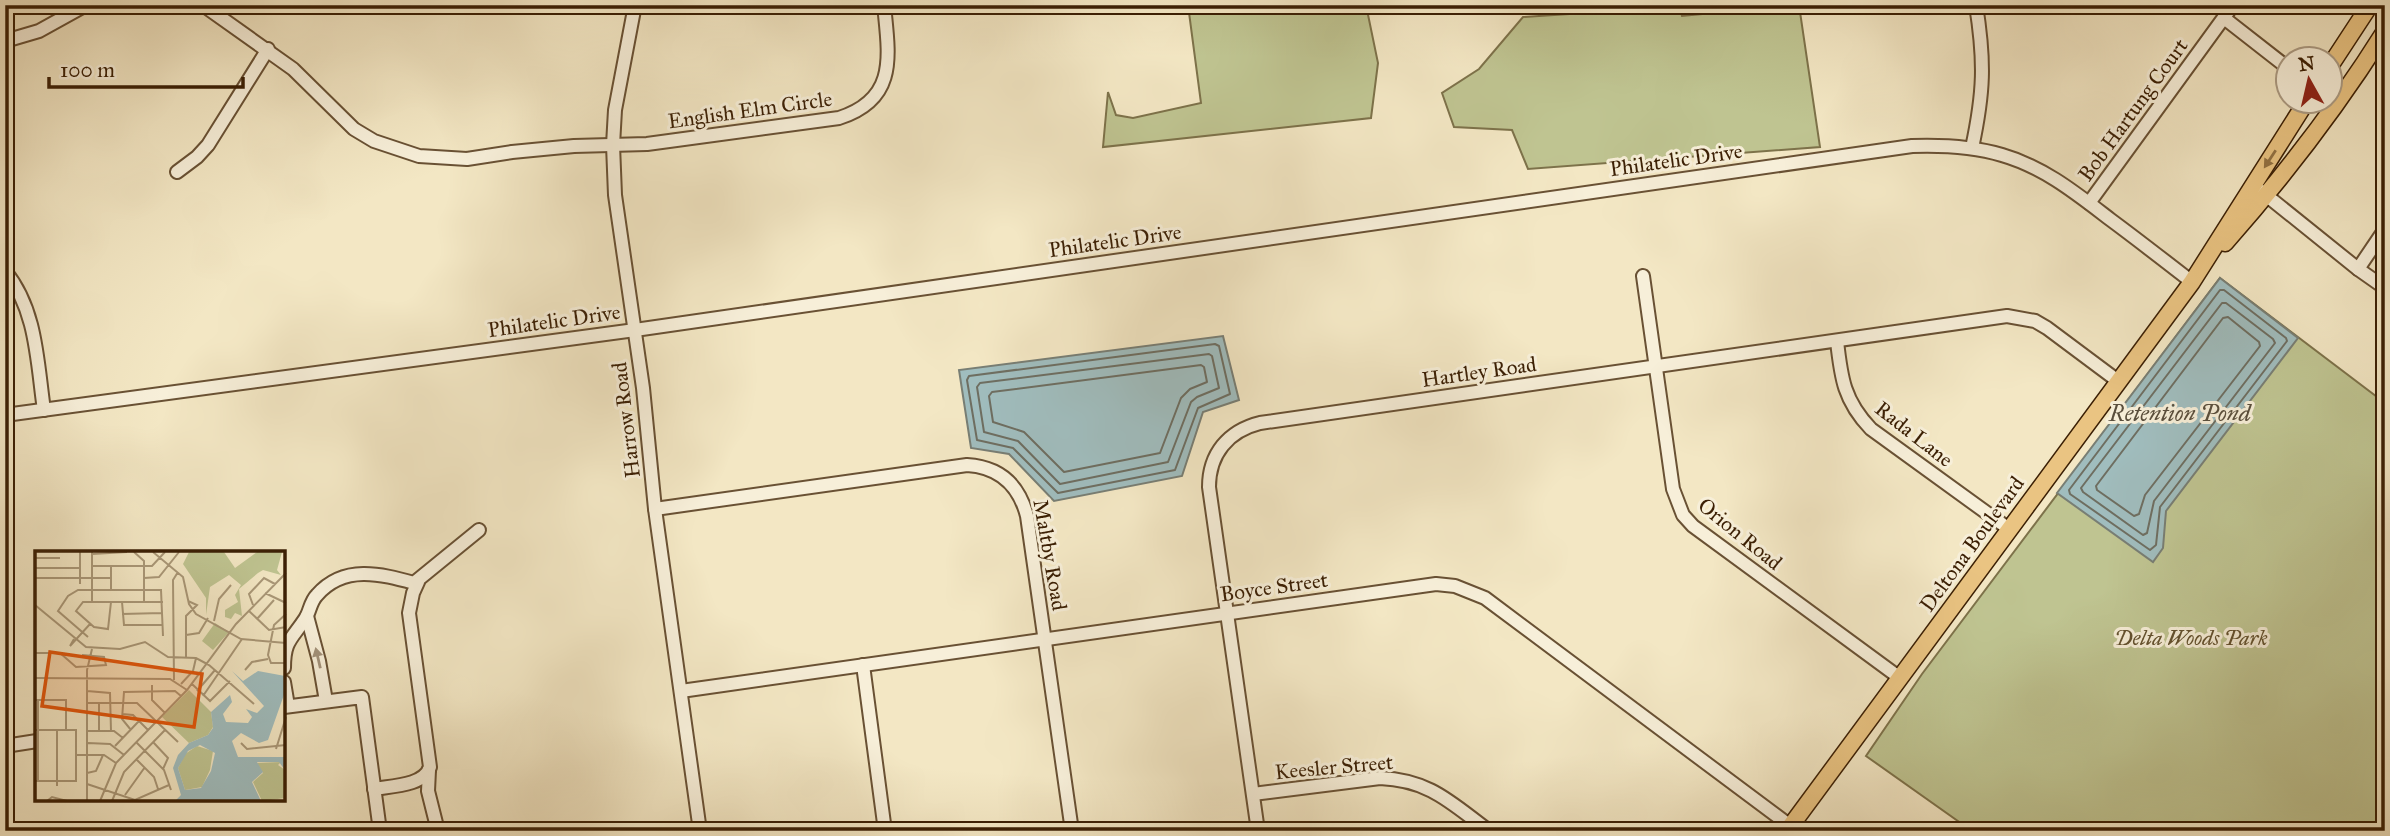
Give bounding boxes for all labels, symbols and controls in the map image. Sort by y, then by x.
street label: Bob Hartung Court [2072,33,2194,186]
scale bar [49,46,243,90]
north arrow [2274,46,2344,116]
text: N [2297,51,2316,76]
text: 100 m [60,57,115,83]
street label: English Elm Circle [666,86,834,134]
street label: Philatelic Drive [1608,138,1744,182]
one-way arrow [2263,149,2276,169]
street label: Philatelic Drive [1047,219,1183,263]
street label: Philatelic Drive [486,299,622,343]
street label: Hartley Road [1420,351,1539,393]
street label: Harrow Road [606,360,646,479]
street label: Rada Lane [1870,395,1958,473]
water label: Retention Pond [2108,399,2253,427]
street label: Deltona Boulevard [1914,471,2030,617]
street label: Orion Road [1693,492,1788,576]
street label: Maltby Road [1027,497,1073,613]
inset map [35,551,285,801]
street label: Boyce Street [1218,567,1330,607]
park label: Delta Woods Park [2114,625,2268,651]
one-way arrow [312,647,323,669]
street label: Keesler Street [1274,749,1395,785]

